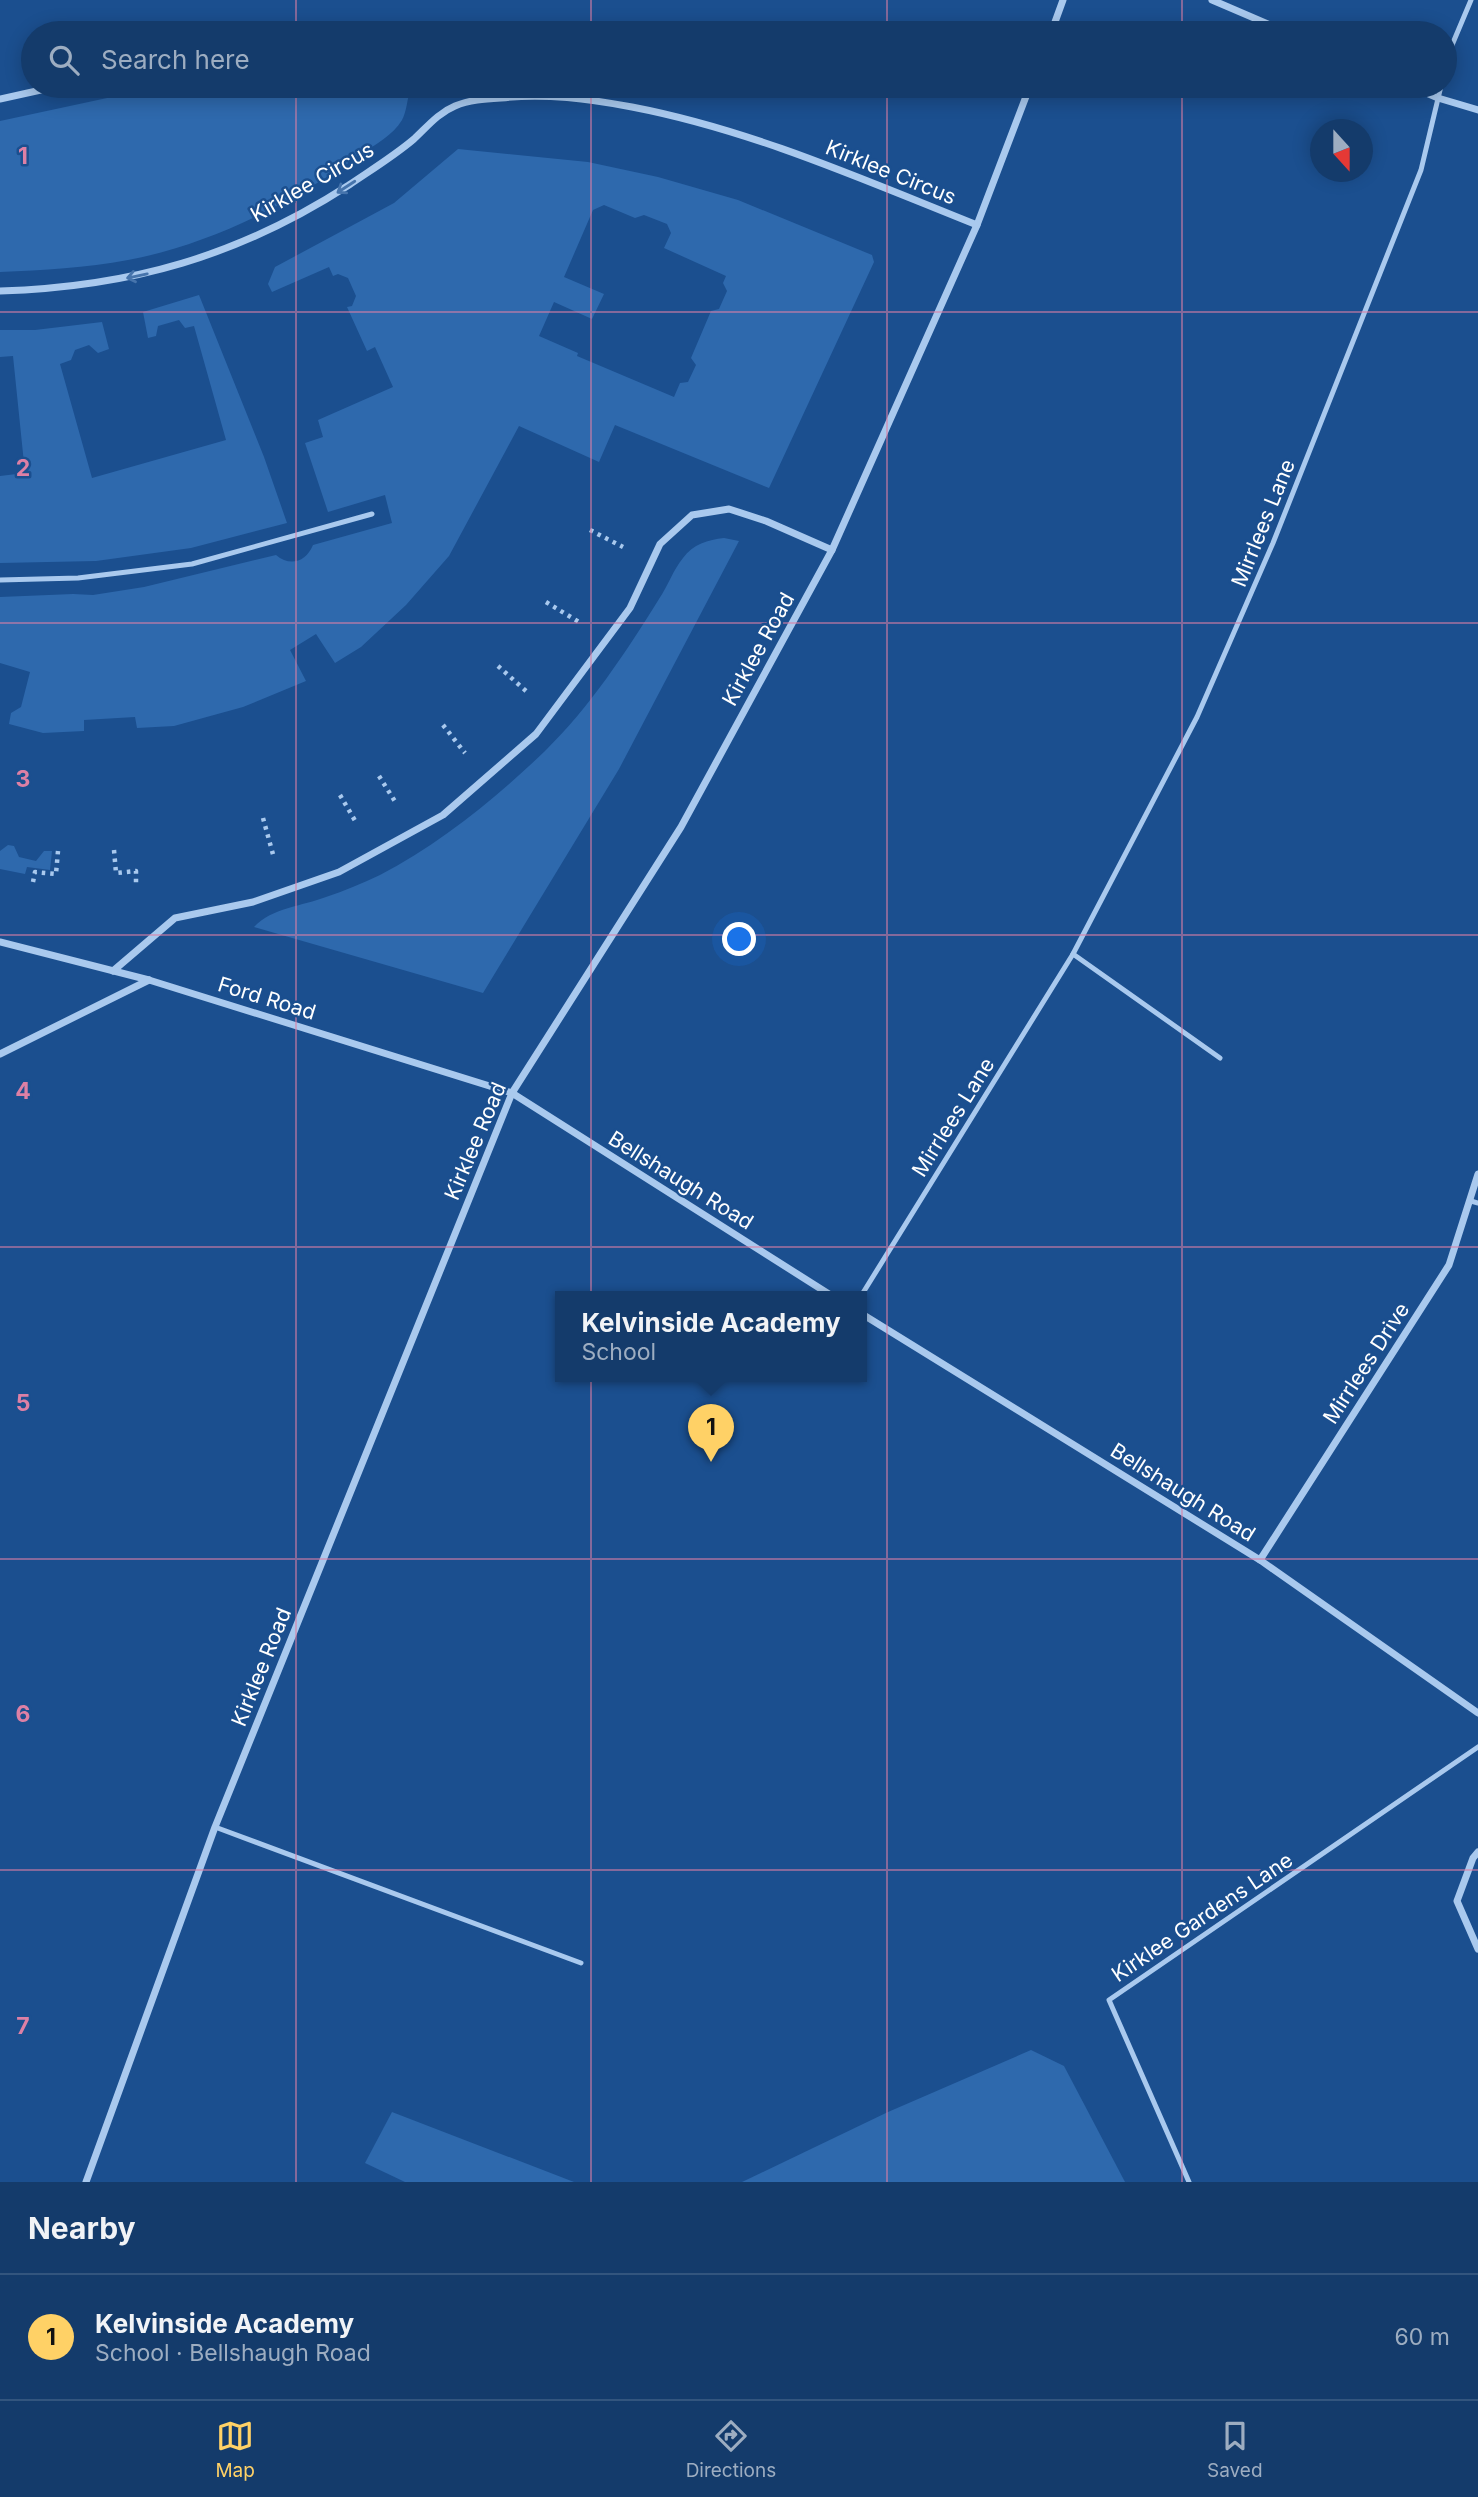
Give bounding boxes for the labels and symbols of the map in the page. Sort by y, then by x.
north arrow [1310,119,1373,182]
street label: Kirklee Circus [822,135,960,209]
street label: Kirklee Circus [246,137,378,227]
text: 1 [18,142,28,170]
one-way arrow [336,180,356,194]
one-way arrow [126,270,149,283]
text: 2 [16,454,30,482]
street label: Mirrlees Lane [1226,456,1300,590]
street label: Kirklee Road [717,588,799,710]
text: 3 [16,765,30,793]
your location [722,922,756,956]
street label: Ford Road [215,971,319,1025]
street label: Mirrlees Lane [907,1053,999,1181]
text: 4 [15,1077,31,1105]
street label: Kirklee Road [439,1078,511,1204]
street label: Bellshaugh Road [604,1125,758,1235]
street label: Mirrlees Drive [1318,1298,1414,1428]
text: 5 [16,1389,30,1417]
pin: 1 [688,1404,734,1462]
street label: Bellshaugh Road [1106,1437,1260,1547]
street label: Kirklee Road [226,1604,296,1730]
text: 6 [16,1700,30,1728]
street label: Kirklee Gardens Lane [1107,1847,1297,1987]
text: 7 [16,2012,30,2040]

